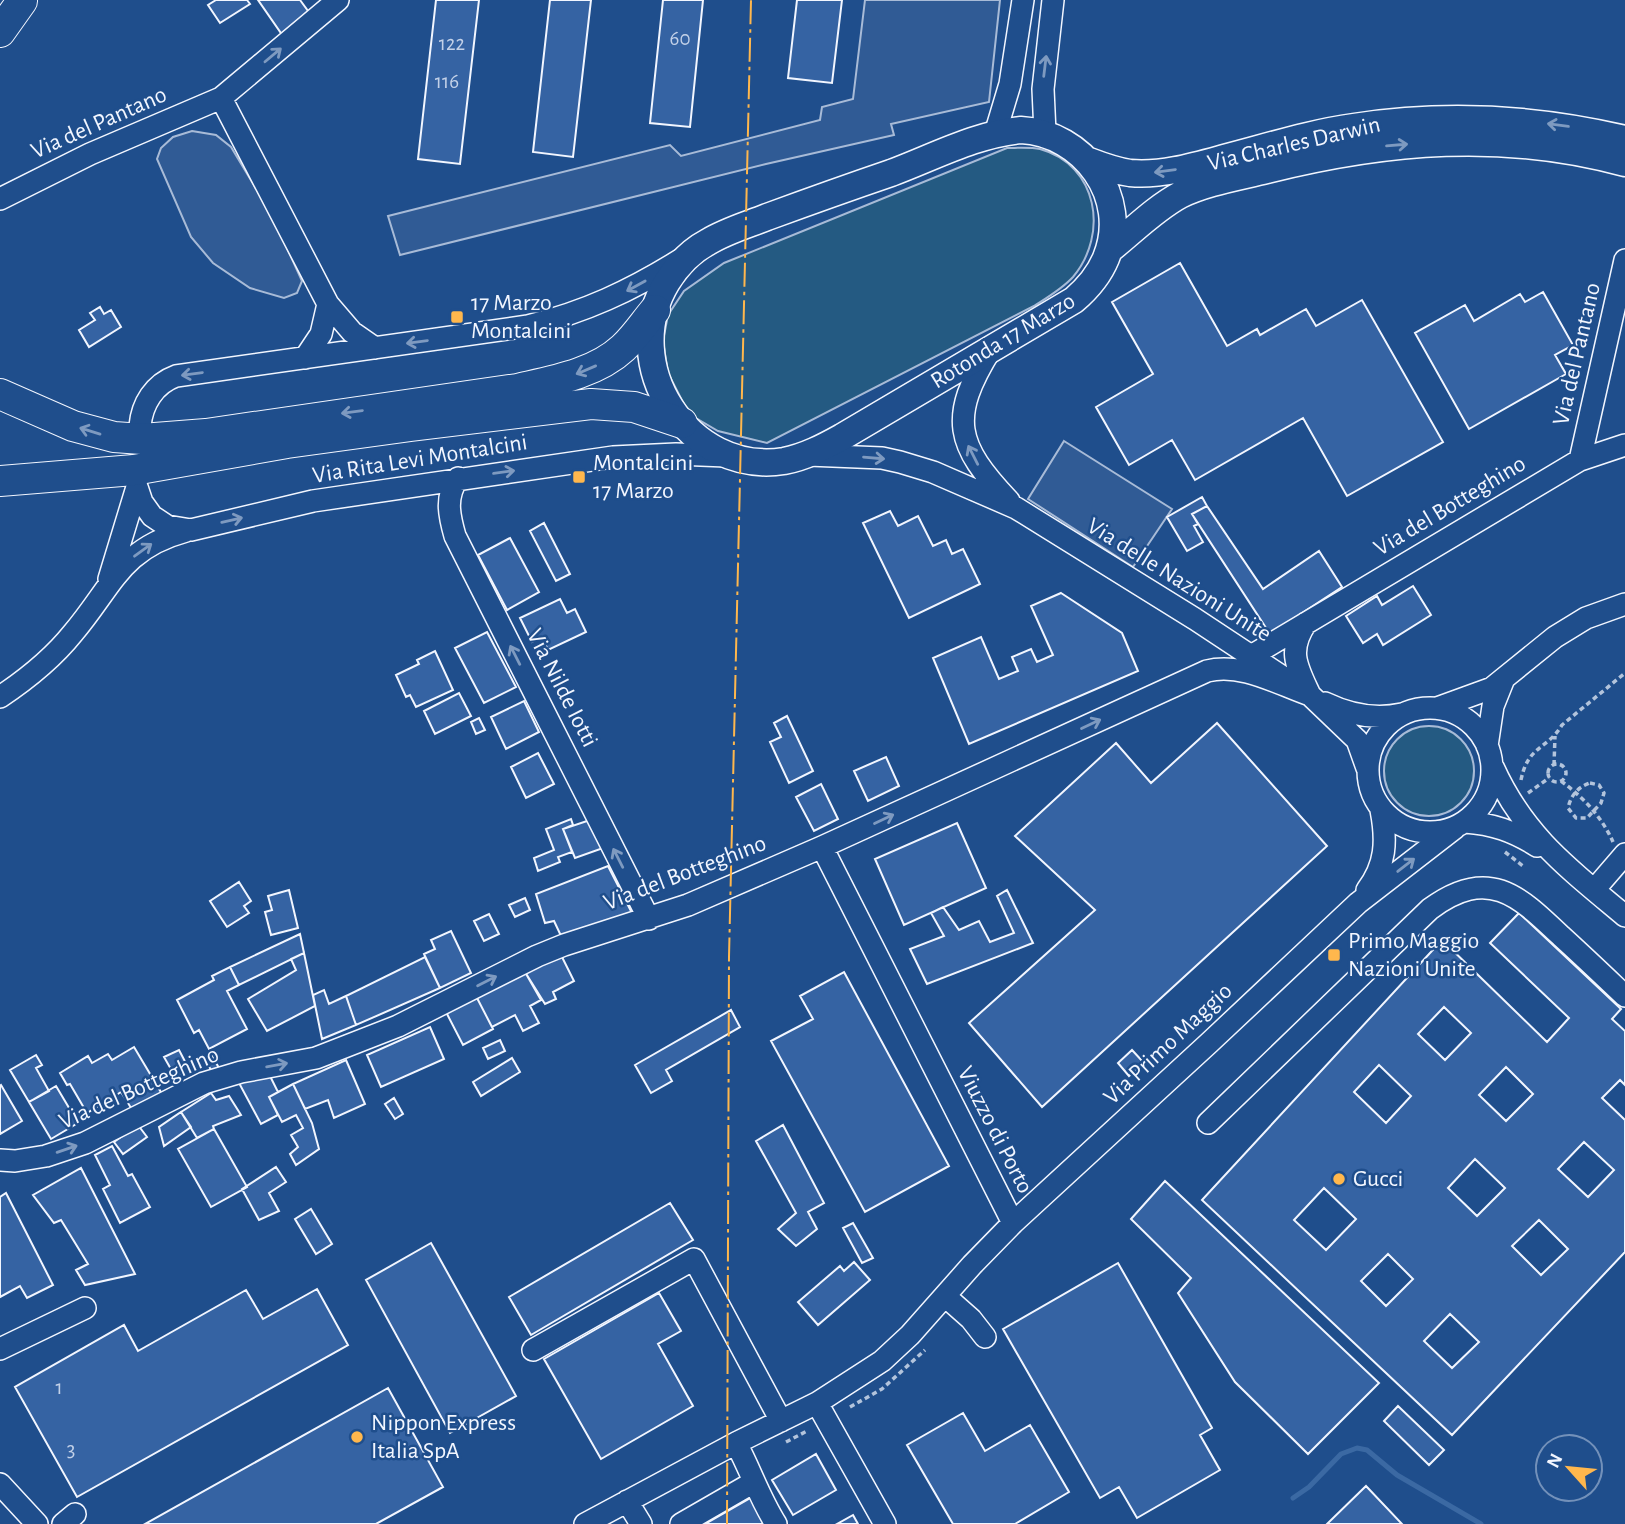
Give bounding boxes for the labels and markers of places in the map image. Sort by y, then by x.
place label: 17 Marzo Montalcini [471,291,571,343]
marker: 17 Marzo Montalcini [449,309,465,325]
place label: Montalcini 17 Marzo [593,451,693,503]
marker: Montalcini 17 Marzo [571,469,587,485]
place label: Primo Maggio Nazioni Unite [1348,929,1479,981]
marker: Primo Maggio Nazioni Unite [1326,947,1342,963]
place label: Gucci [1353,1167,1403,1191]
marker: Gucci [1331,1171,1347,1187]
place label: Nippon Express Italia SpA [371,1411,516,1463]
marker: Nippon Express Italia SpA [349,1429,365,1445]

